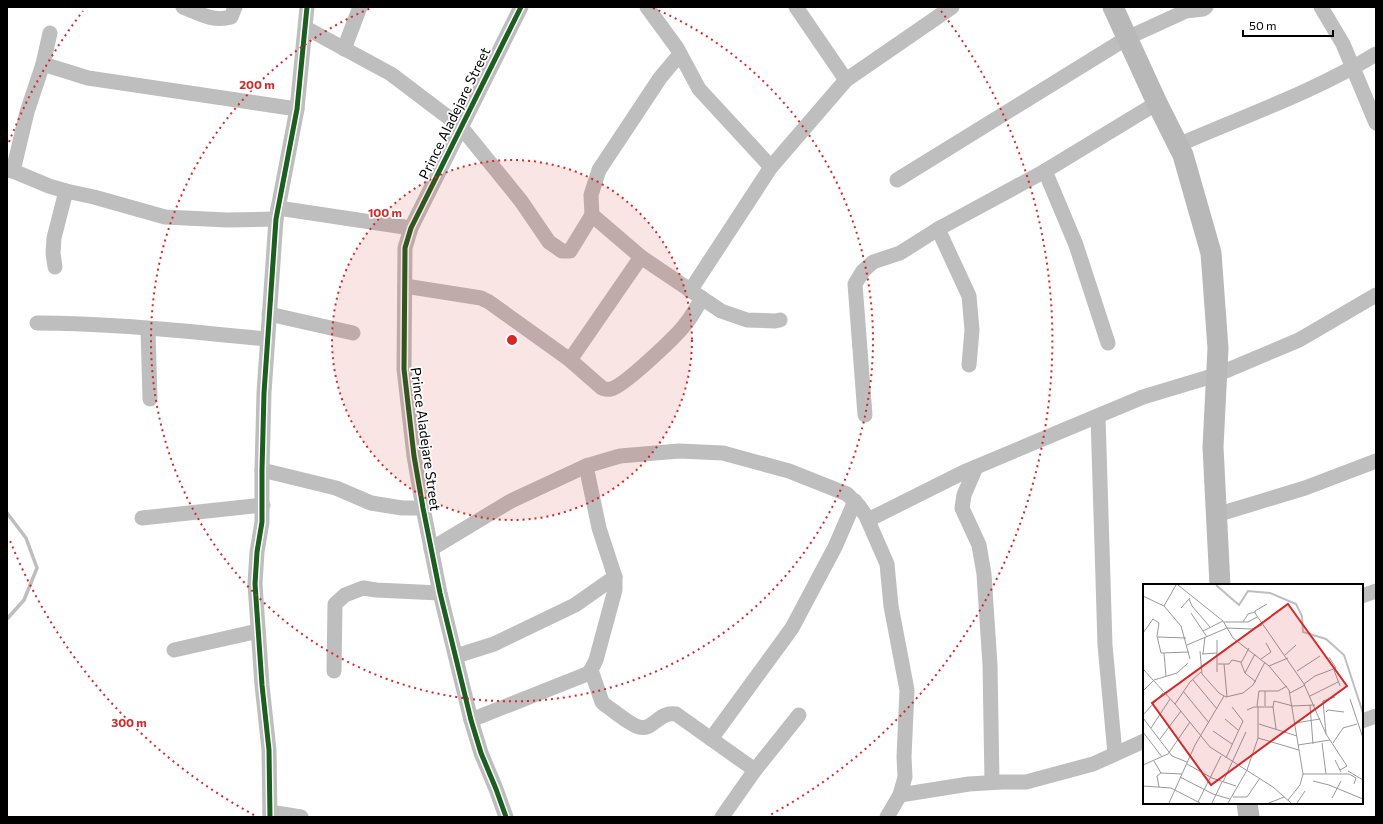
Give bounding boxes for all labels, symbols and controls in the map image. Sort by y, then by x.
scale bar [1243,12,1333,38]
text: 50 m [1249,18,1277,32]
street label: Prince Aladejare Street [415,44,494,182]
text: 200 m [239,77,275,91]
text: 100 m [368,205,402,219]
centre of rings [505,333,519,347]
street label: Prince Aladejare Street [408,366,445,512]
inset map [1143,584,1363,804]
text: 300 m [111,715,147,729]

